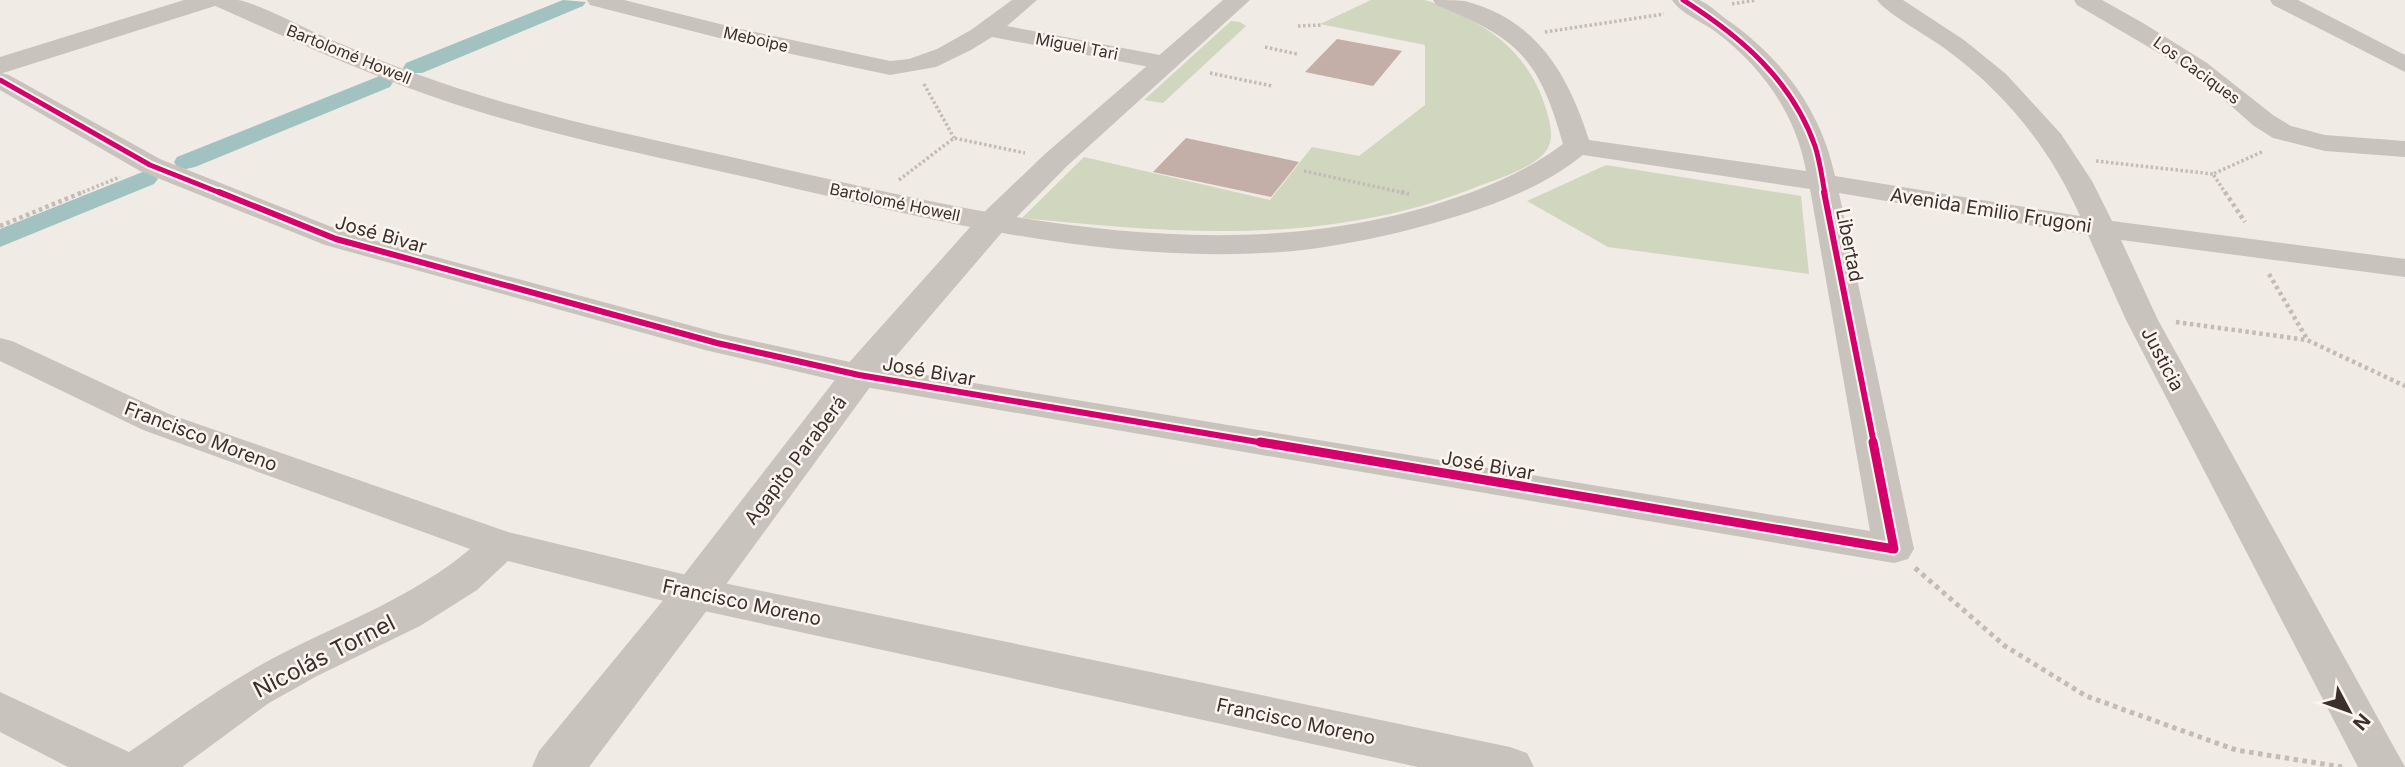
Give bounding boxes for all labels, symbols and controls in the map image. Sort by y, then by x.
street label: Bartolomé Howell [284,20,414,88]
street label: Meboipe [722,22,790,56]
street label: Miguel Tari [1034,28,1120,64]
street label: Los Caciques [2150,32,2244,108]
street label: Bartolomé Howell [828,178,962,226]
street label: Avenida Emilio Frugoni [1889,183,2093,238]
street label: Libertad [1831,207,1868,284]
street label: José Bivar [332,210,429,259]
street label: Justicia [2136,323,2189,395]
street label: José Bivar [881,352,977,391]
street label: Agapito Paraberá [739,391,851,529]
street label: Francisco Moreno [121,397,281,476]
street label: José Bivar [1440,446,1536,485]
street label: Francisco Moreno [660,574,823,631]
street label: Nicolás Tornel [248,608,400,704]
north arrow [2314,676,2384,746]
street label: Francisco Moreno [1214,693,1377,750]
text: N [2348,709,2375,735]

